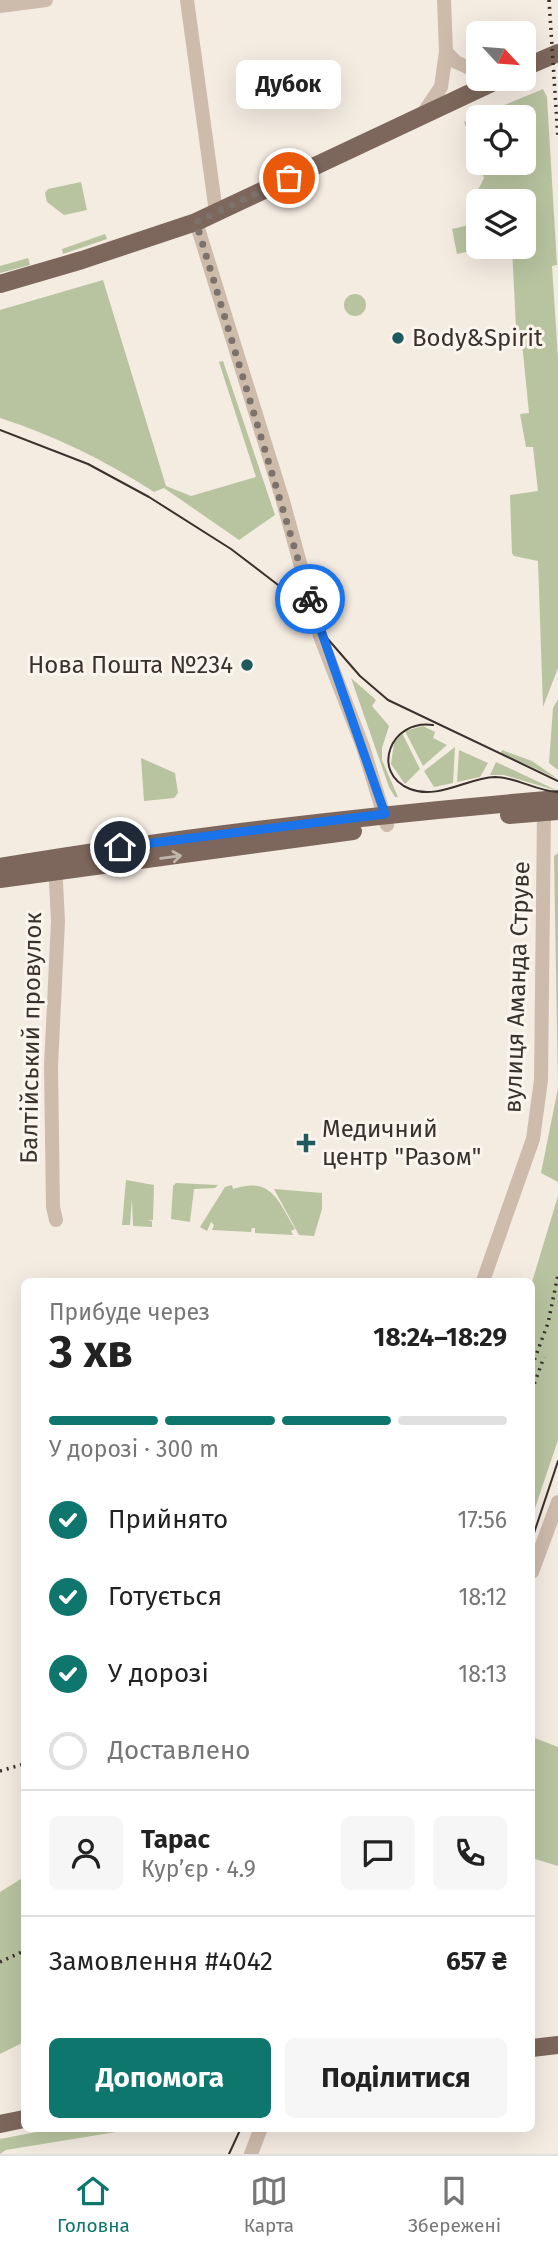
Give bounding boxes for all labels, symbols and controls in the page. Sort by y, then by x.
north arrow [466,21,536,91]
map controls [466,21,536,259]
callout: Дубок [236,59,342,108]
text: Дубок [256,70,321,98]
button: locate [466,105,536,175]
pin [259,148,319,208]
icon: bag [270,159,308,197]
button: layers [466,189,536,259]
place label: Body&Spirit [412,324,543,352]
marker: Body&Spirit [390,330,406,346]
courier [275,564,345,634]
icon: bike [291,580,329,618]
place label: Нова Пошта №234 [28,651,233,679]
marker: Нова Пошта №234 [239,657,255,673]
pin [90,817,150,877]
icon: home [101,828,139,866]
one-way arrow [159,851,182,864]
street label: вулиця Аманда Струве [499,861,535,1113]
street label: Балтійський провулок [15,911,47,1164]
place label: Медичний центр "Разом" [322,1115,481,1171]
marker: Медичний центр "Разом" [296,1133,316,1153]
text: Прибуде через [49,1298,210,1326]
text: 18:24–18:29 [373,1322,507,1353]
text: 3 хв [49,1324,133,1379]
text: У дорозі · 300 m [49,1435,219,1463]
icon: check [49,1501,87,1539]
text: Прийнято [108,1504,228,1535]
text: 17:56 [457,1506,507,1534]
icon: check [49,1578,87,1616]
text: Готується [108,1581,222,1612]
text: 18:12 [458,1583,507,1611]
icon: check [49,1655,87,1693]
text: У дорозі [108,1658,209,1689]
text: 18:13 [458,1660,507,1688]
text: Доставлено [108,1735,250,1766]
button: person [49,1816,123,1890]
button: chat [341,1816,415,1890]
button: phone [433,1816,507,1890]
text: Тарас [141,1824,210,1855]
text: Кур’єр · 4.9 [141,1855,256,1883]
text: Замовлення #4042 [49,1946,273,1977]
text: 657 ₴ [446,1946,507,1977]
button: Допомога [49,2038,271,2118]
button: Поділитися [285,2038,507,2118]
tab: Головна [57,2172,130,2237]
tab: Карта [244,2172,294,2237]
tab: Збережені [408,2172,501,2237]

